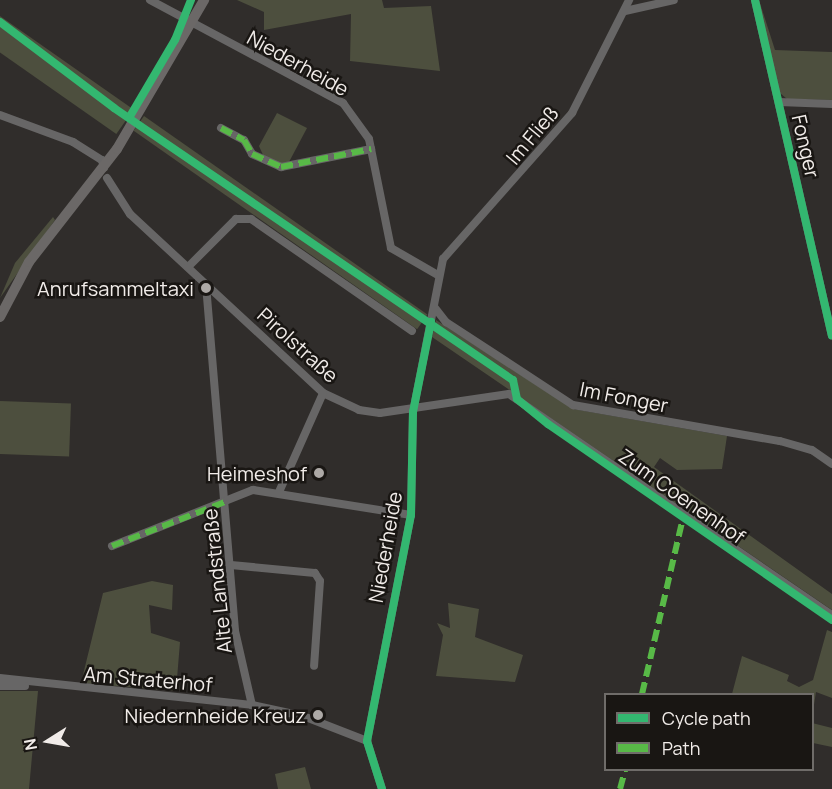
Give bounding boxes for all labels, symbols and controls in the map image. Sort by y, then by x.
street label: Niederheide [243,25,353,101]
street label: Im Fließ [501,101,563,169]
street label: Fonger [787,112,825,180]
place label: Anrufsammeltaxi [37,276,194,300]
marker: Anrufsammeltaxi [199,281,213,295]
street label: Pirolstraße [253,303,343,387]
street label: Im Fonger [578,377,670,417]
street label: Zum Coenenhof [614,444,750,548]
place label: Heimeshof [207,461,307,485]
marker: Heimeshof [312,466,326,480]
street label: Niederheide [363,489,407,605]
street label: Alte Landstraße [197,507,237,655]
street label: Am Straterhof [83,661,213,697]
legend [604,693,814,771]
place label: Niedernheide Kreuz [125,703,306,727]
text: Cycle path [662,706,751,730]
marker: Niedernheide Kreuz [311,708,325,722]
north arrow [18,711,78,771]
text: Path [662,736,700,760]
text: N [18,737,42,752]

